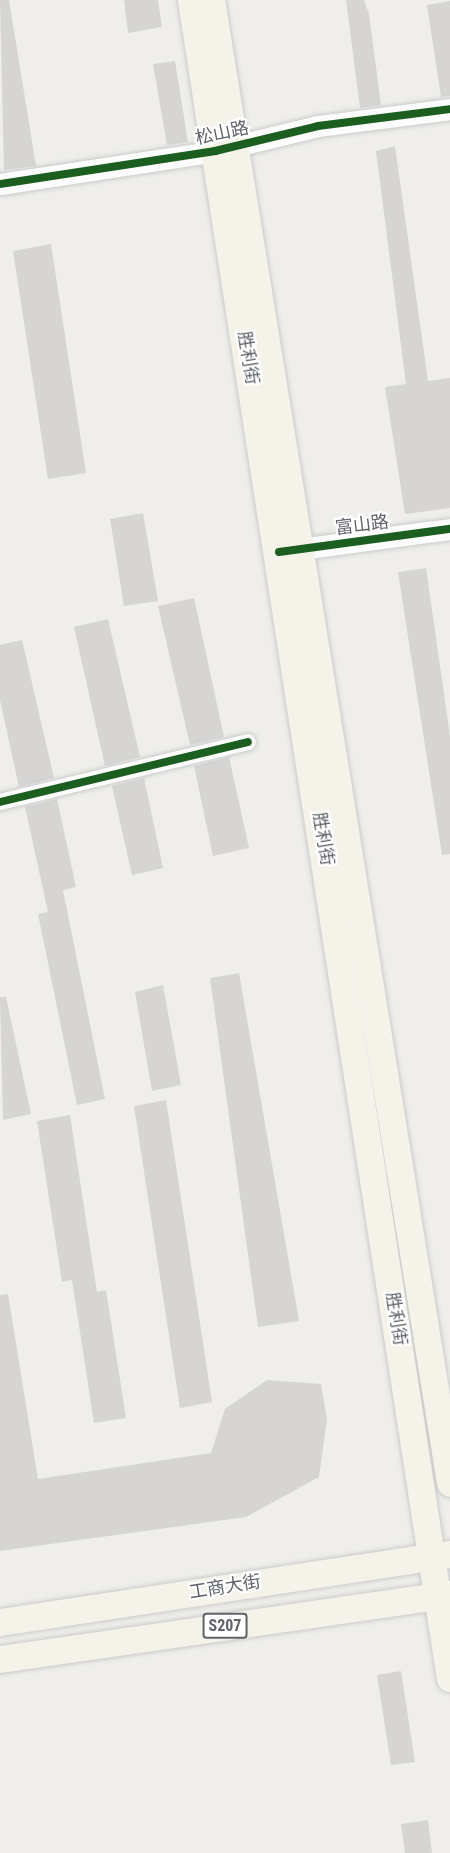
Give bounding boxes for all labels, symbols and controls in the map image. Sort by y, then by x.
street label: 松山路 [193,117,251,149]
street label: 胜利街 [233,330,263,386]
street label: 富山路 [334,511,390,539]
street label: 胜利街 [308,811,338,867]
street label: 胜利街 [381,1291,411,1347]
street label: 工商大街 [188,1571,262,1603]
road number: S207 [202,1613,248,1639]

